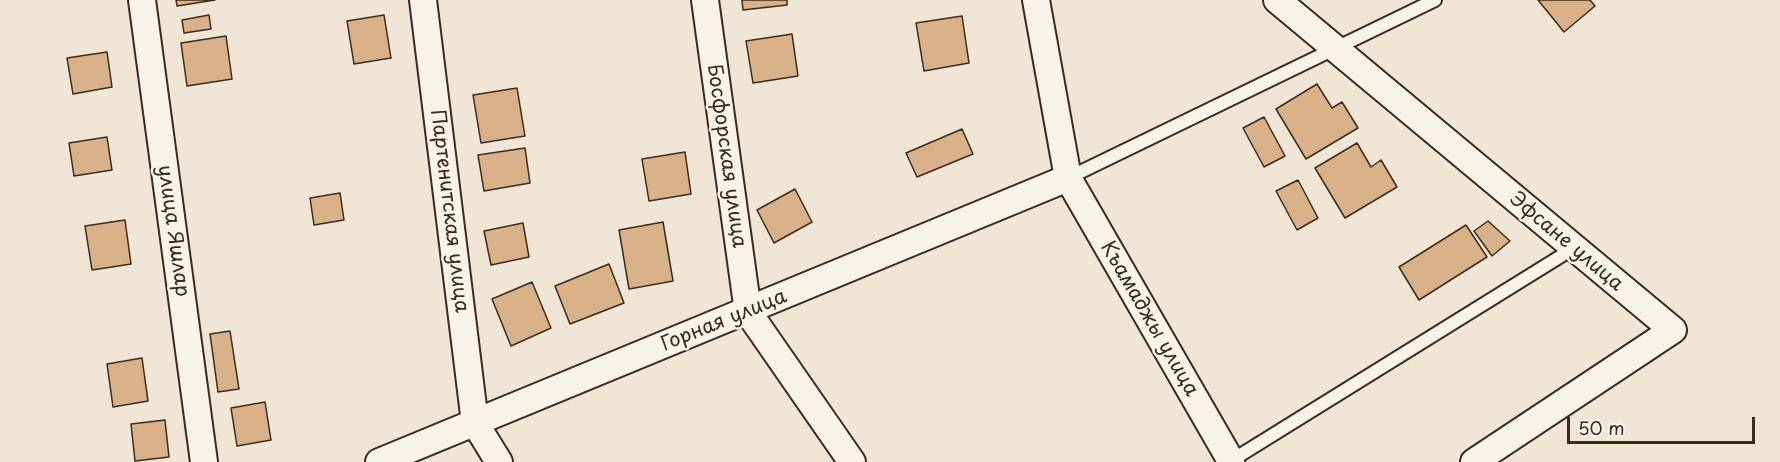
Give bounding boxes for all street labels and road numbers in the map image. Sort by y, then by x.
street label: Босфорская улица [701,63,751,249]
street label: Партенитская улица [425,108,473,314]
street label: улица Яшлар [152,164,194,298]
street label: Эфсане улица [1504,187,1628,297]
street label: Къамаджы улица [1095,237,1203,401]
street label: Горная улица [658,285,790,357]

